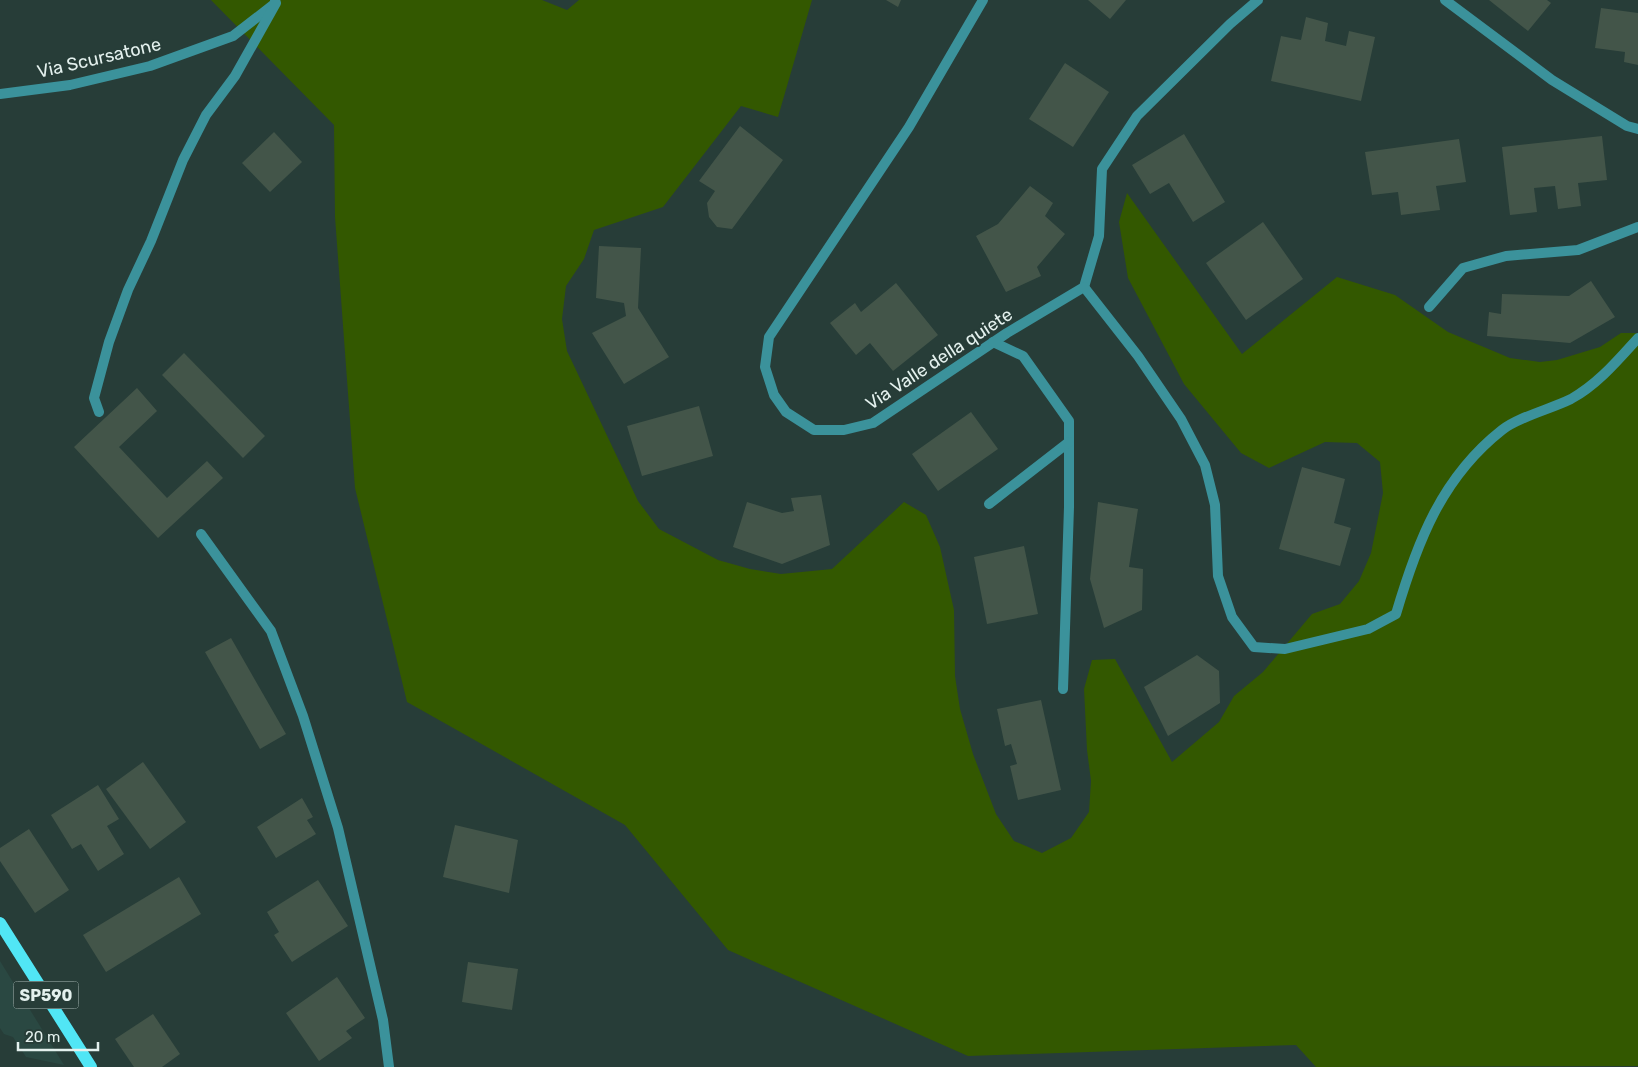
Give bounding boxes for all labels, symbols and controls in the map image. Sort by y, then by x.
street label: Via Scursatone [35,33,163,83]
street label: Via Valle della quiete [861,303,1017,415]
road number: SP590 [13,982,78,1008]
scale bar [18,1020,98,1052]
text: 20 m [25,1028,60,1046]

